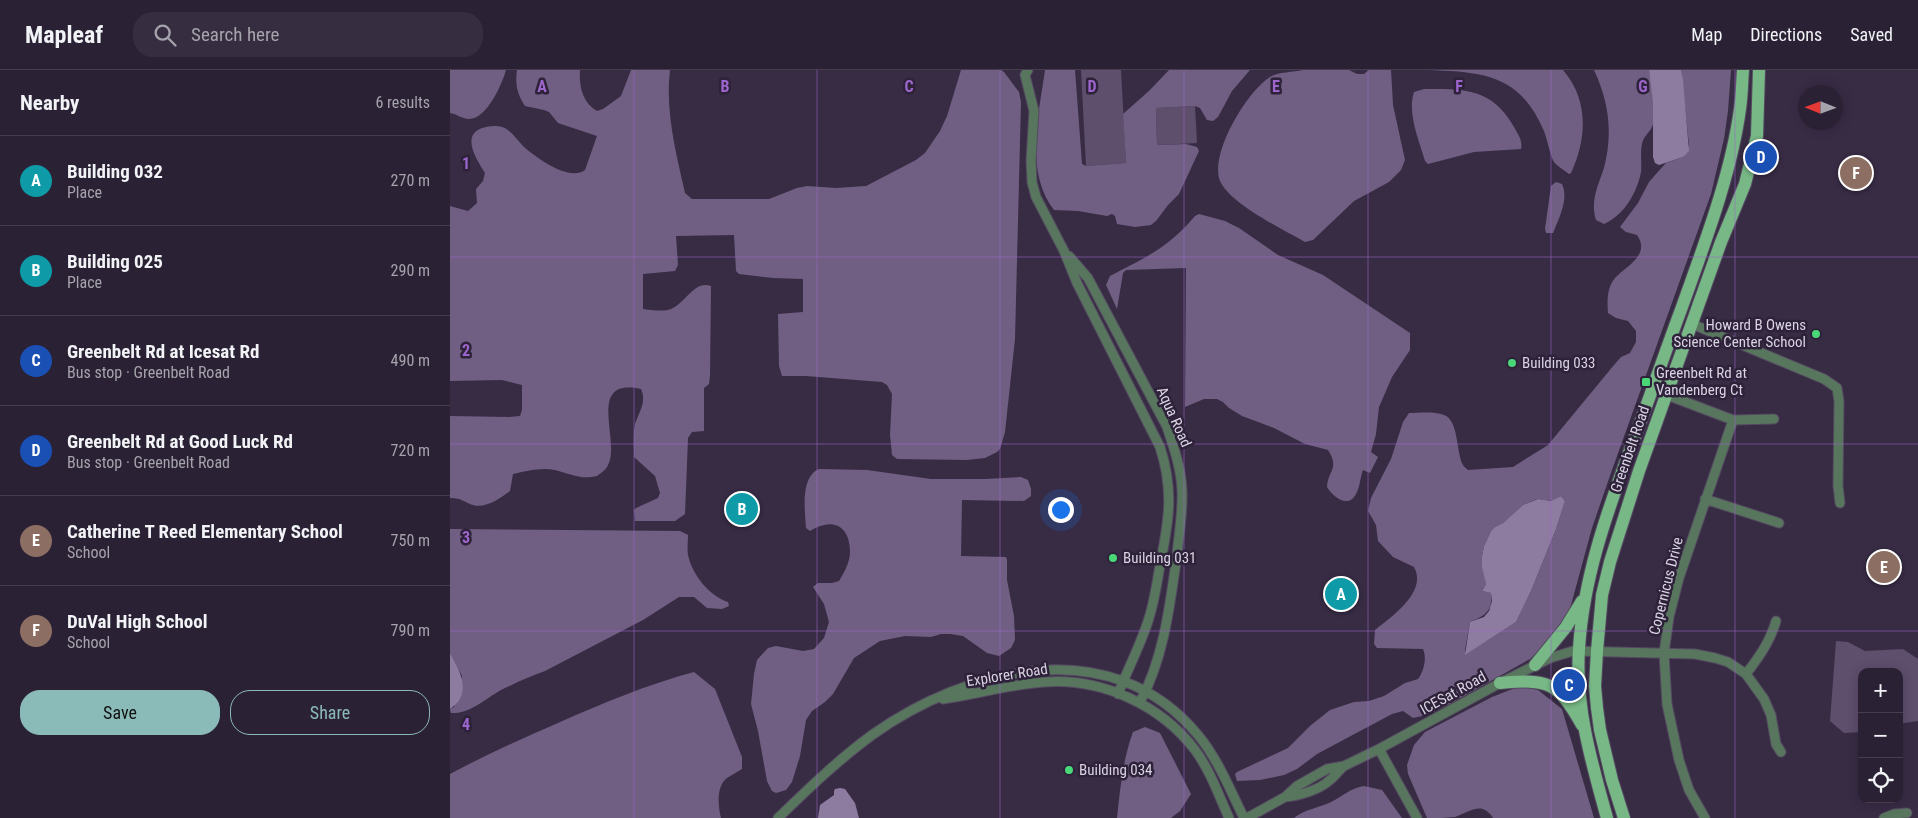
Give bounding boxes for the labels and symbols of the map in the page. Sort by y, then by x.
text: A [537,77,547,96]
text: B [721,77,730,96]
text: C [904,77,914,96]
text: D [1087,77,1097,96]
text: E [1272,77,1280,96]
text: F [1455,77,1463,96]
text: G [1638,77,1648,96]
north arrow [1798,85,1843,130]
pin: D [1745,138,1777,176]
text: 1 [462,154,470,173]
pin: F [1840,154,1872,192]
place label: Howard B Owens Science Center School [1673,316,1806,351]
marker: Howard B Owens Science Center School [1810,328,1822,340]
text: 2 [462,341,470,360]
place label: Building 033 [1522,354,1596,372]
marker: Building 033 [1506,357,1518,369]
place label: Greenbelt Rd at Vandenberg Ct [1656,364,1747,399]
marker: Greenbelt Rd at Vandenberg Ct [1640,376,1652,388]
street label: Aqua Road [1153,384,1195,450]
street label: Greenbelt Road [1607,403,1653,495]
pin: B [726,490,758,528]
your location [1048,497,1074,523]
text: 3 [462,528,470,547]
street label: Copernicus Drive [1645,535,1687,637]
pin: E [1868,548,1900,586]
place label: Building 031 [1123,549,1197,567]
marker: Building 031 [1107,552,1119,564]
pin: A [1325,575,1357,613]
street label: Explorer Road [965,660,1049,690]
pin: C [1553,666,1585,704]
street label: ICESat Road [1417,668,1489,718]
text: 4 [462,715,470,734]
place label: Building 034 [1079,761,1153,779]
marker: Building 034 [1063,764,1075,776]

